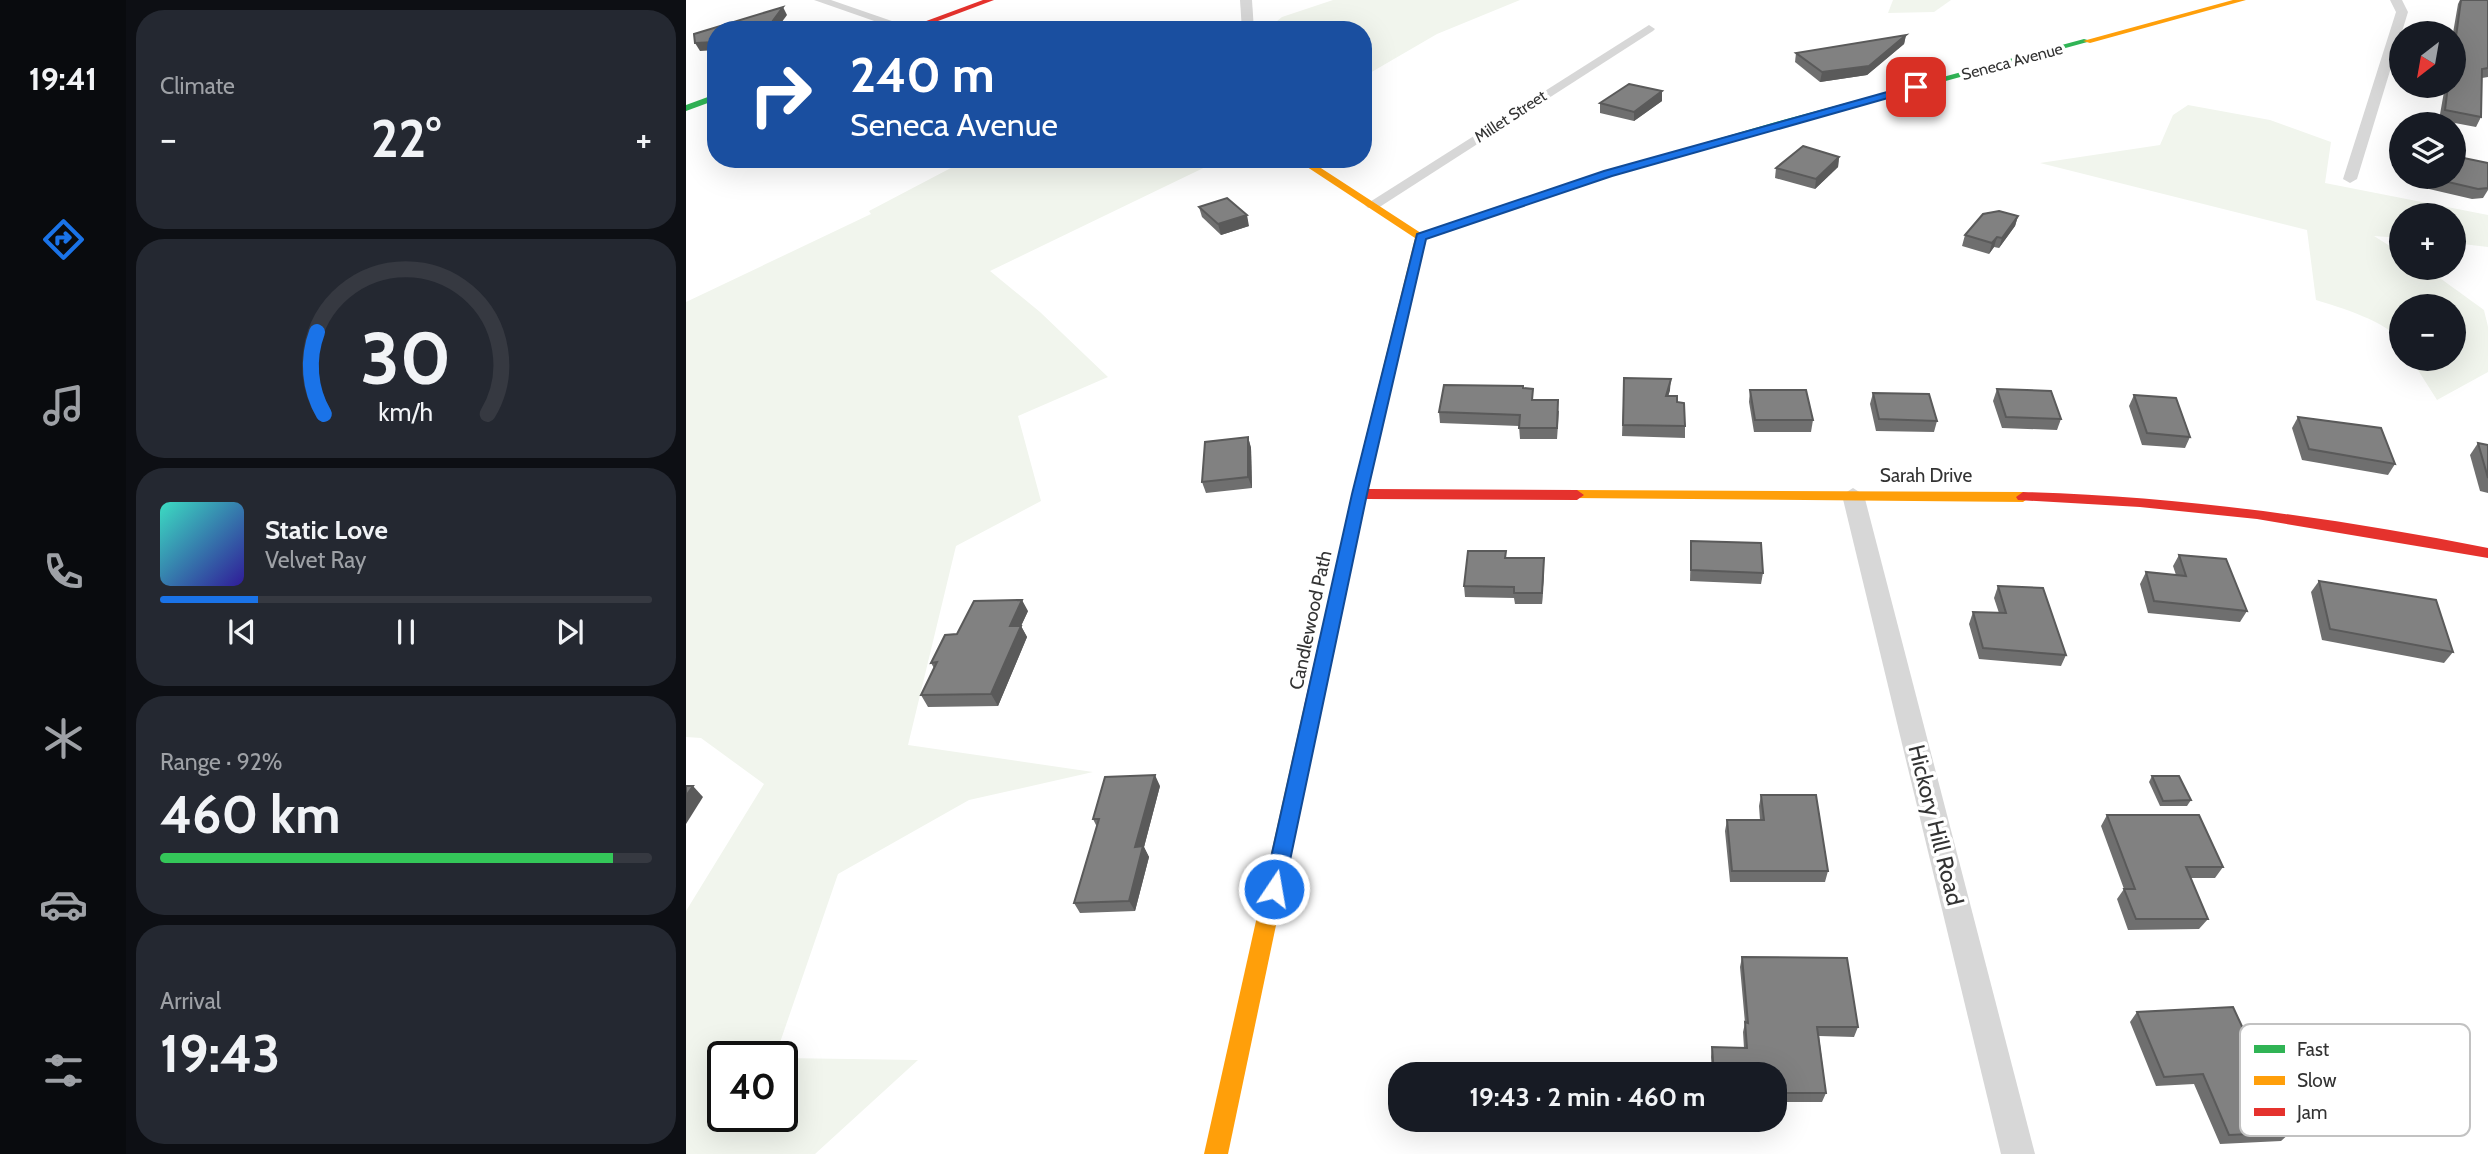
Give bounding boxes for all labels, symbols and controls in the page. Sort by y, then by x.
north arrow [2389,21,2466,98]
map controls [2389,21,2466,371]
street label: Seneca Avenue [1959,39,2065,84]
text: 240 m [850,45,995,104]
icon: right [735,49,826,140]
pin [1886,57,1946,117]
text: 19:41 [29,59,97,98]
icon: arrive [1897,68,1935,106]
text: Climate [160,72,235,100]
street label: Millet Street [1471,86,1550,147]
text: Seneca Avenue [850,105,1058,144]
text: 22° [371,107,441,170]
button: layers [2389,112,2466,189]
text: − [160,115,177,162]
text: + [635,115,652,162]
button: + [2389,203,2466,280]
icon: directions [39,215,88,264]
button: − [2389,294,2466,371]
text: 30 [361,315,451,403]
icon: music [39,381,88,430]
text: km/h [379,397,433,427]
street label: Sarah Drive [1880,464,1972,487]
text: Static Love [265,514,388,546]
text: Velvet Ray [265,546,366,574]
icon: phone [39,547,88,596]
street label: Candlewood Path [1285,548,1336,692]
icon: previous [223,613,261,651]
icon: pause [387,613,425,651]
icon: next [551,613,589,651]
icon: climate [39,714,88,763]
street label: Hickory Hill Road [1902,742,1970,908]
text: Range · 92% [160,748,283,776]
text: 460 km [160,783,340,846]
position arrow [1237,852,1311,926]
icon: car [39,880,88,929]
text: Arrival [160,987,221,1015]
text: 19:43 [160,1022,280,1085]
legend [2240,1024,2470,1136]
text: Fast [2297,1038,2330,1061]
speed limit sign: 40 [707,1041,798,1132]
icon: filters [39,1046,88,1095]
text: Slow [2297,1069,2337,1092]
text: 19:43 · 2 min · 460 m [1470,1081,1705,1113]
text: Jam [2296,1101,2327,1124]

